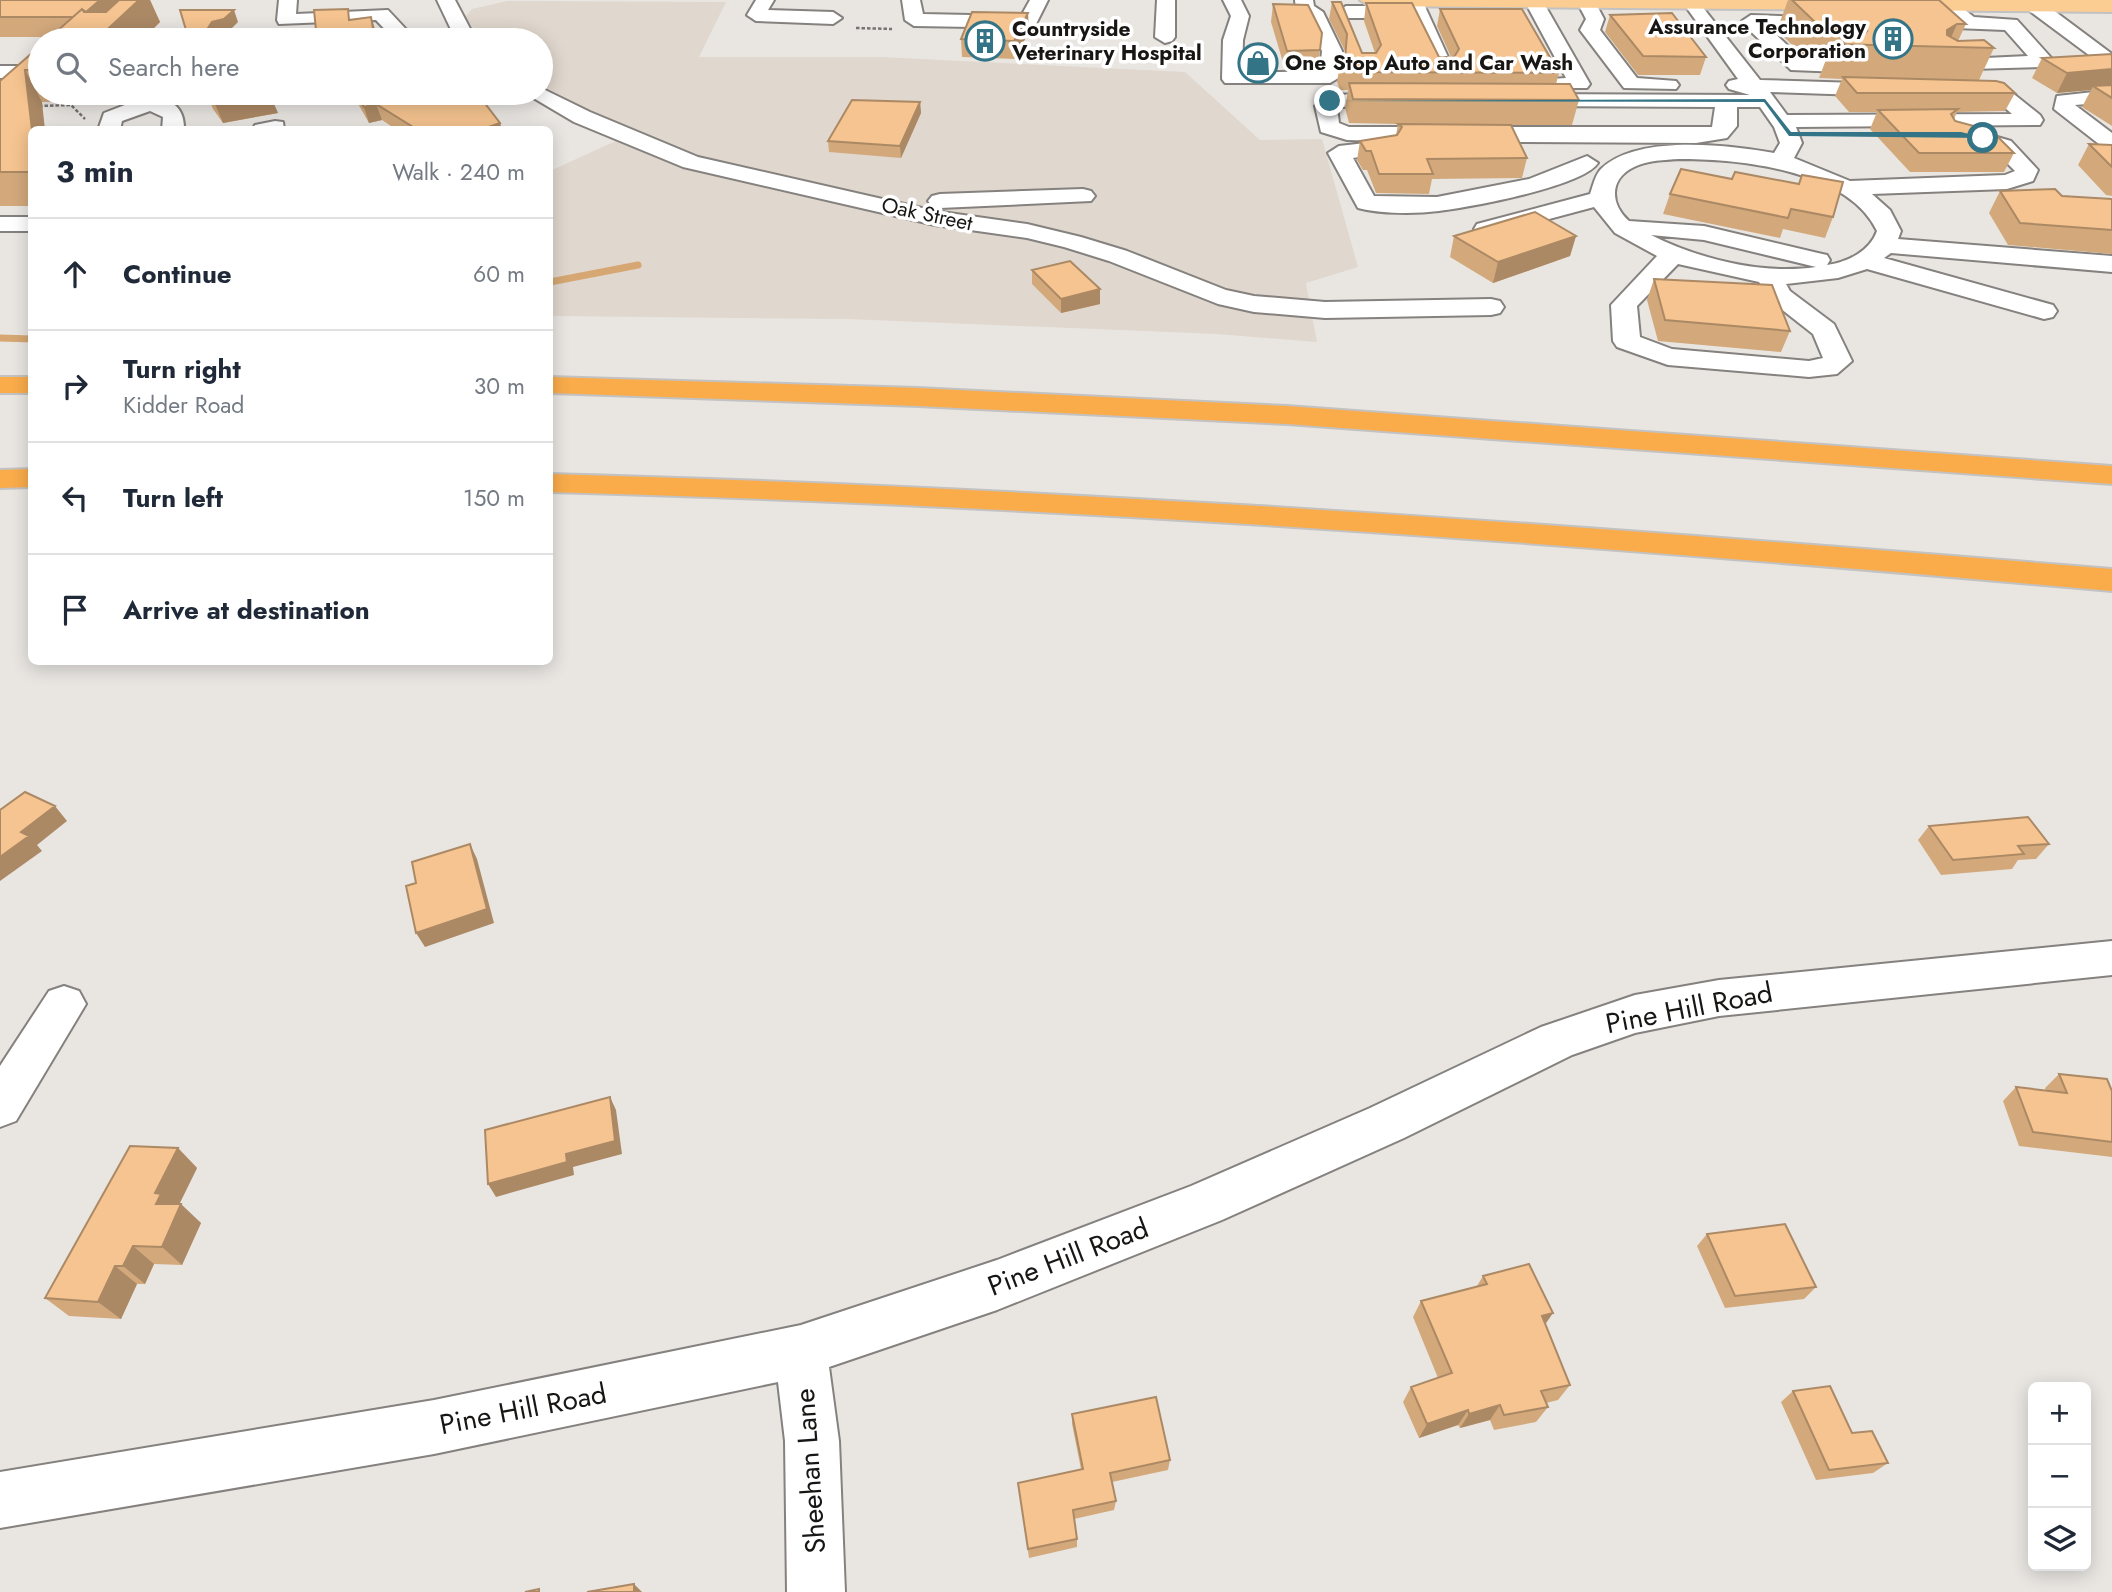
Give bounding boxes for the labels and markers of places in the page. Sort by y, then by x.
place label: Assurance Technology Corporation [1647,12,1867,66]
place label: Countryside Veterinary Hospital [1011,14,1202,68]
building icon: Assurance Technology Corporation [1872,18,1914,60]
building icon: Countryside Veterinary Hospital [964,20,1006,62]
shop icon: One Stop Auto and Car Wash [1237,42,1279,84]
place label: One Stop Auto and Car Wash [1285,48,1573,78]

